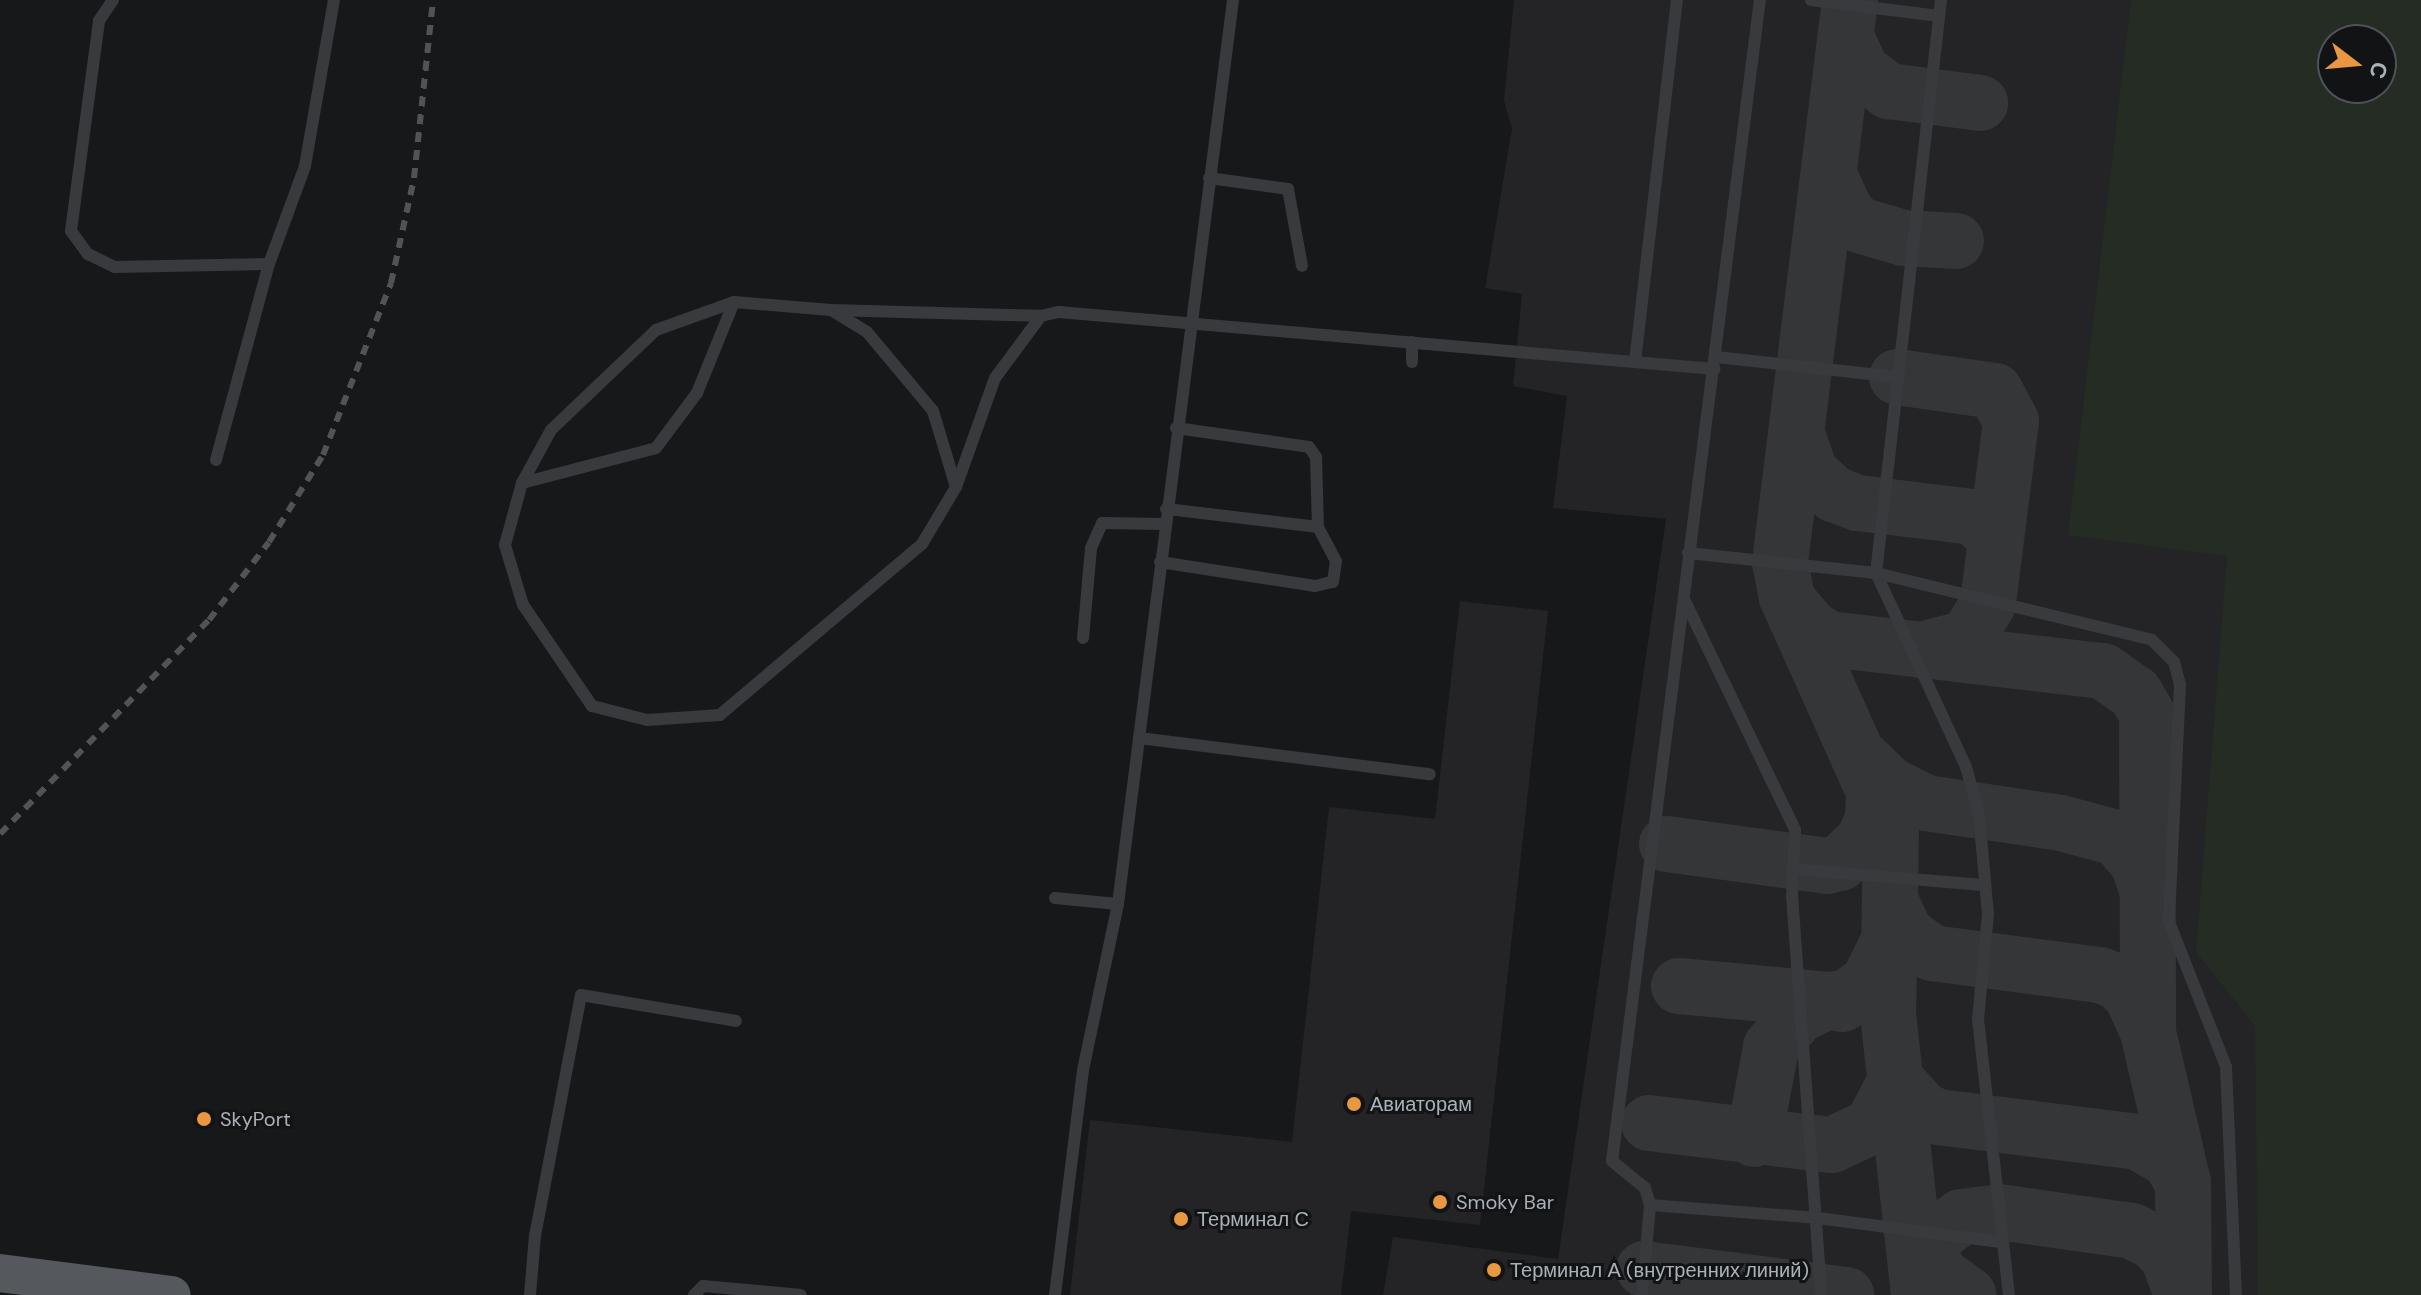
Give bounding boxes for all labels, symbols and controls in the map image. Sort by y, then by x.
north arrow [2317,24,2397,104]
text: С [2363,59,2395,82]
place label: Авиаторам [1370,1092,1472,1116]
marker: Авиаторам [1345,1095,1363,1113]
place label: SkyPort [220,1107,291,1131]
marker: SkyPort [195,1110,213,1128]
place label: Smoky Bar [1456,1190,1554,1214]
marker: Smoky Bar [1431,1193,1449,1211]
place label: Терминал С [1197,1207,1309,1231]
marker: Терминал С [1172,1210,1190,1228]
place label: Терминал А (внутренних линий) [1510,1258,1809,1282]
marker: Терминал А (внутренних линий) [1485,1261,1503,1279]

